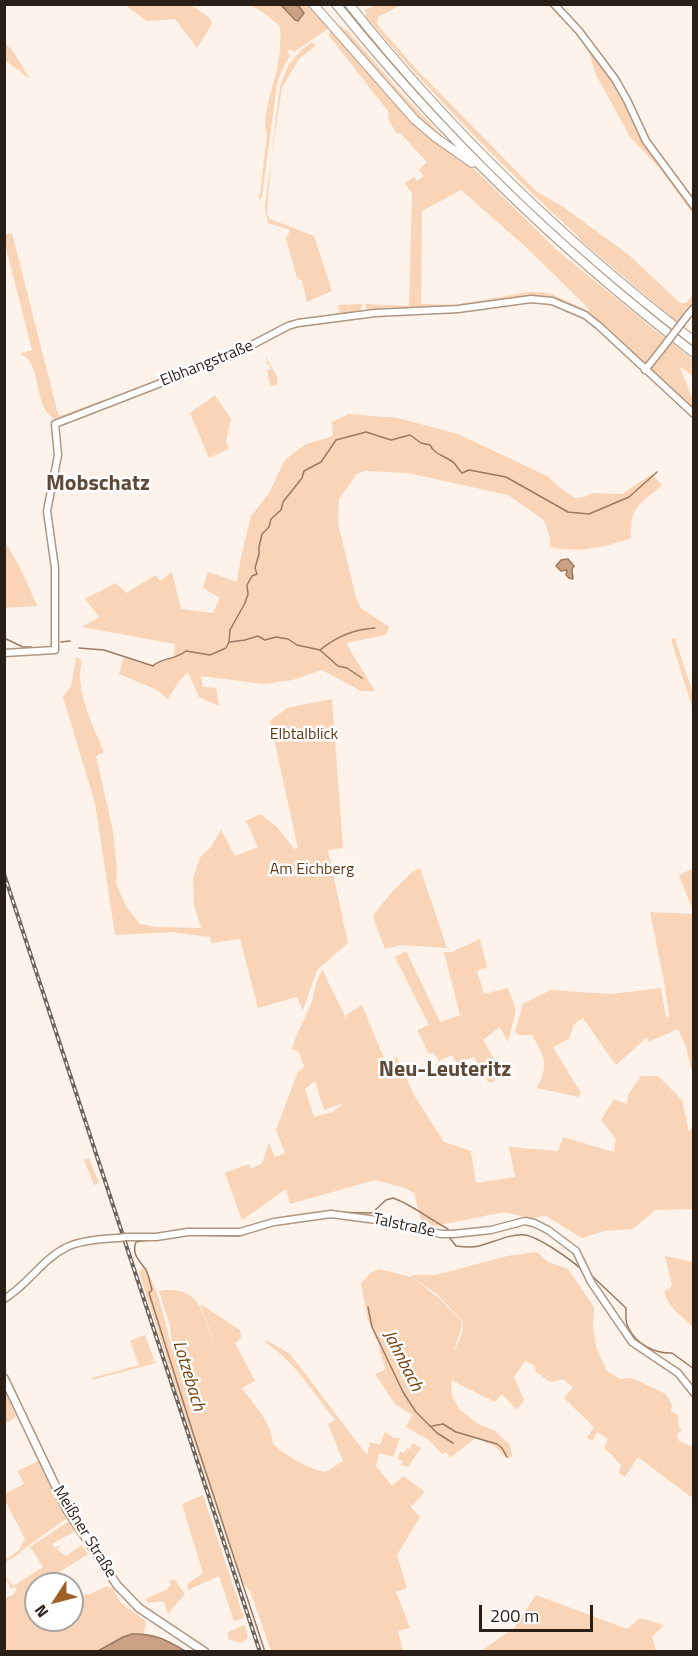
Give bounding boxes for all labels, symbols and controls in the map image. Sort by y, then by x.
street label: Elbhangstraße [158,337,256,391]
district label: Mobschatz [46,472,150,498]
park label: Elbtalblick [270,725,338,745]
park label: Am Eichberg [270,860,354,880]
district label: Neu-Leuteritz [379,1058,511,1084]
street label: Talstraße [371,1210,437,1242]
water label: Jahnbach [377,1327,427,1395]
water label: Lotzebach [167,1338,209,1414]
street label: Meißner Straße [48,1482,120,1582]
north arrow [24,1572,84,1632]
scale bar [482,1593,596,1631]
text: N [28,1600,54,1623]
text: 200 m [490,1602,539,1629]

